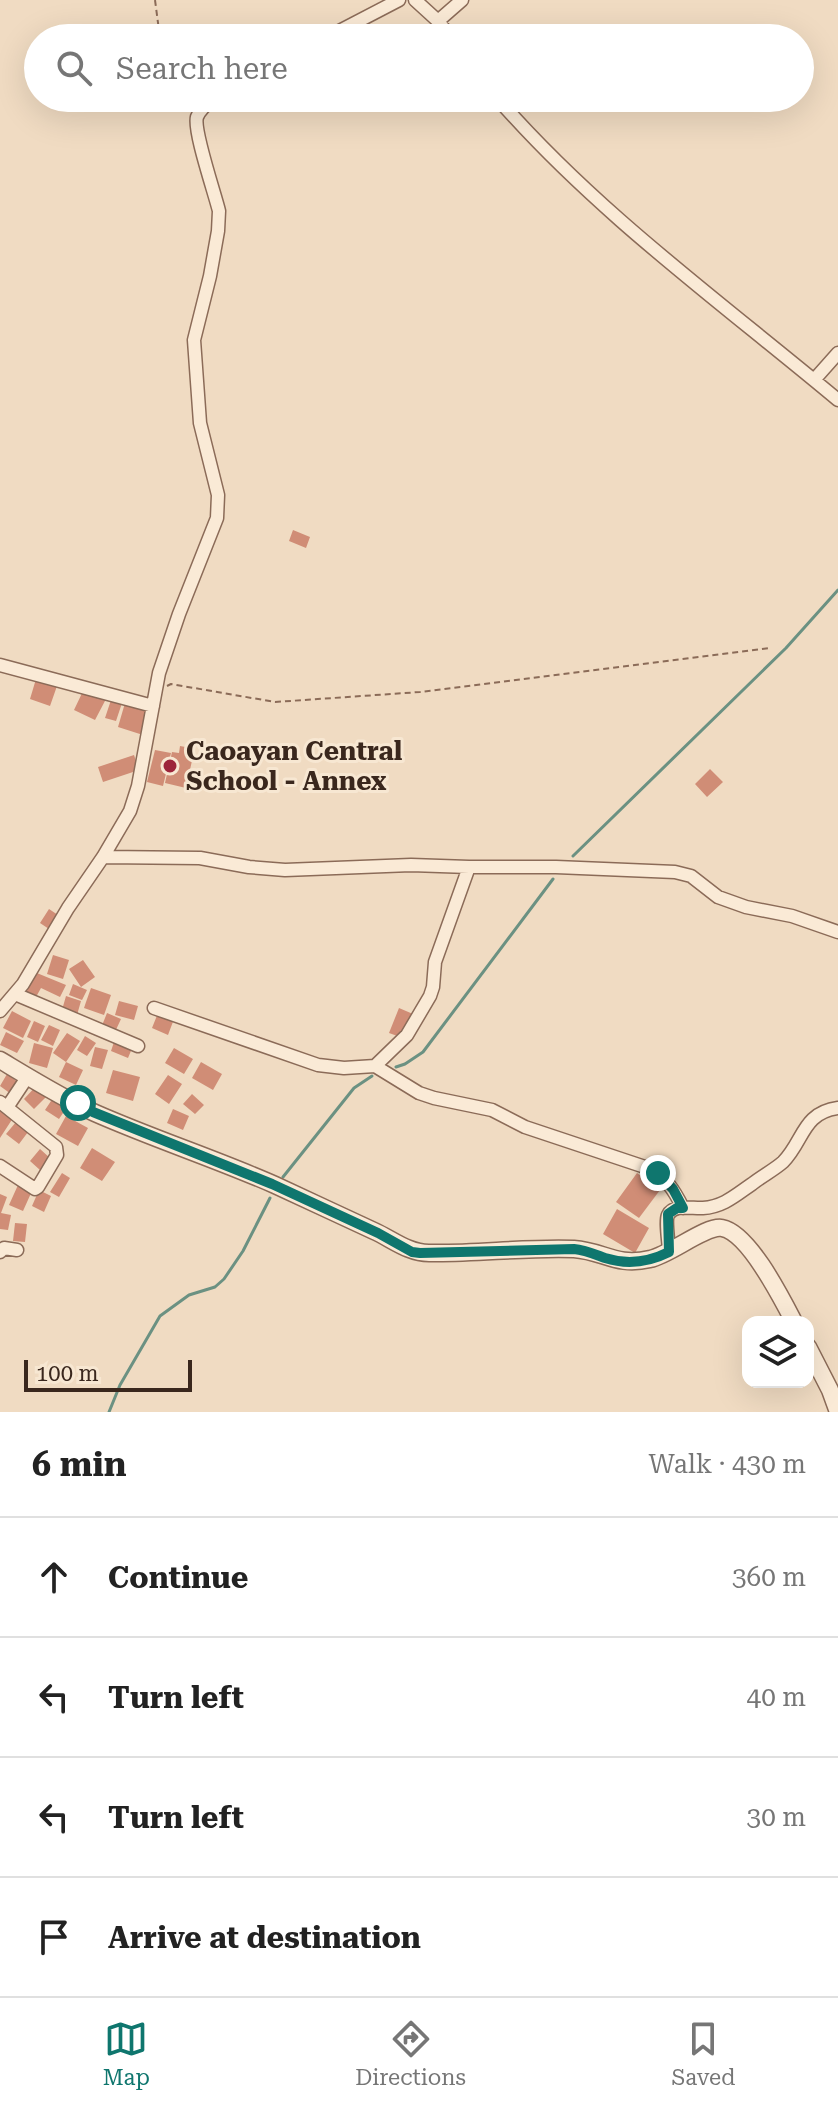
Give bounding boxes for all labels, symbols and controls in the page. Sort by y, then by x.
search box [24,24,814,112]
icon: search [52,46,96,90]
text: Search here [116,51,288,86]
place label: Caoayan Central School - Annex [186,736,403,796]
marker: Caoayan Central School - Annex [161,757,179,775]
route start [60,1085,96,1121]
route end [640,1155,676,1191]
map controls [742,1316,814,1388]
button: layers [742,1316,814,1388]
scale bar [24,1356,192,1392]
text: 100 m [36,1361,99,1386]
text: 6 min [32,1444,127,1484]
text: Walk · 430 m [648,1449,806,1479]
icon: ahead [32,1555,76,1599]
text: Continue [108,1560,248,1595]
text: 360 m [732,1562,806,1592]
icon: left [32,1675,76,1719]
text: Turn left [108,1680,244,1715]
text: 40 m [747,1682,806,1712]
icon: left [32,1795,76,1839]
text: Turn left [108,1800,244,1835]
text: 30 m [747,1802,806,1832]
icon: arrive [32,1915,76,1959]
text: Arrive at destination [108,1920,421,1955]
tab: Map [103,2017,150,2090]
tab: Directions [355,2017,466,2090]
tab: Saved [671,2017,735,2090]

